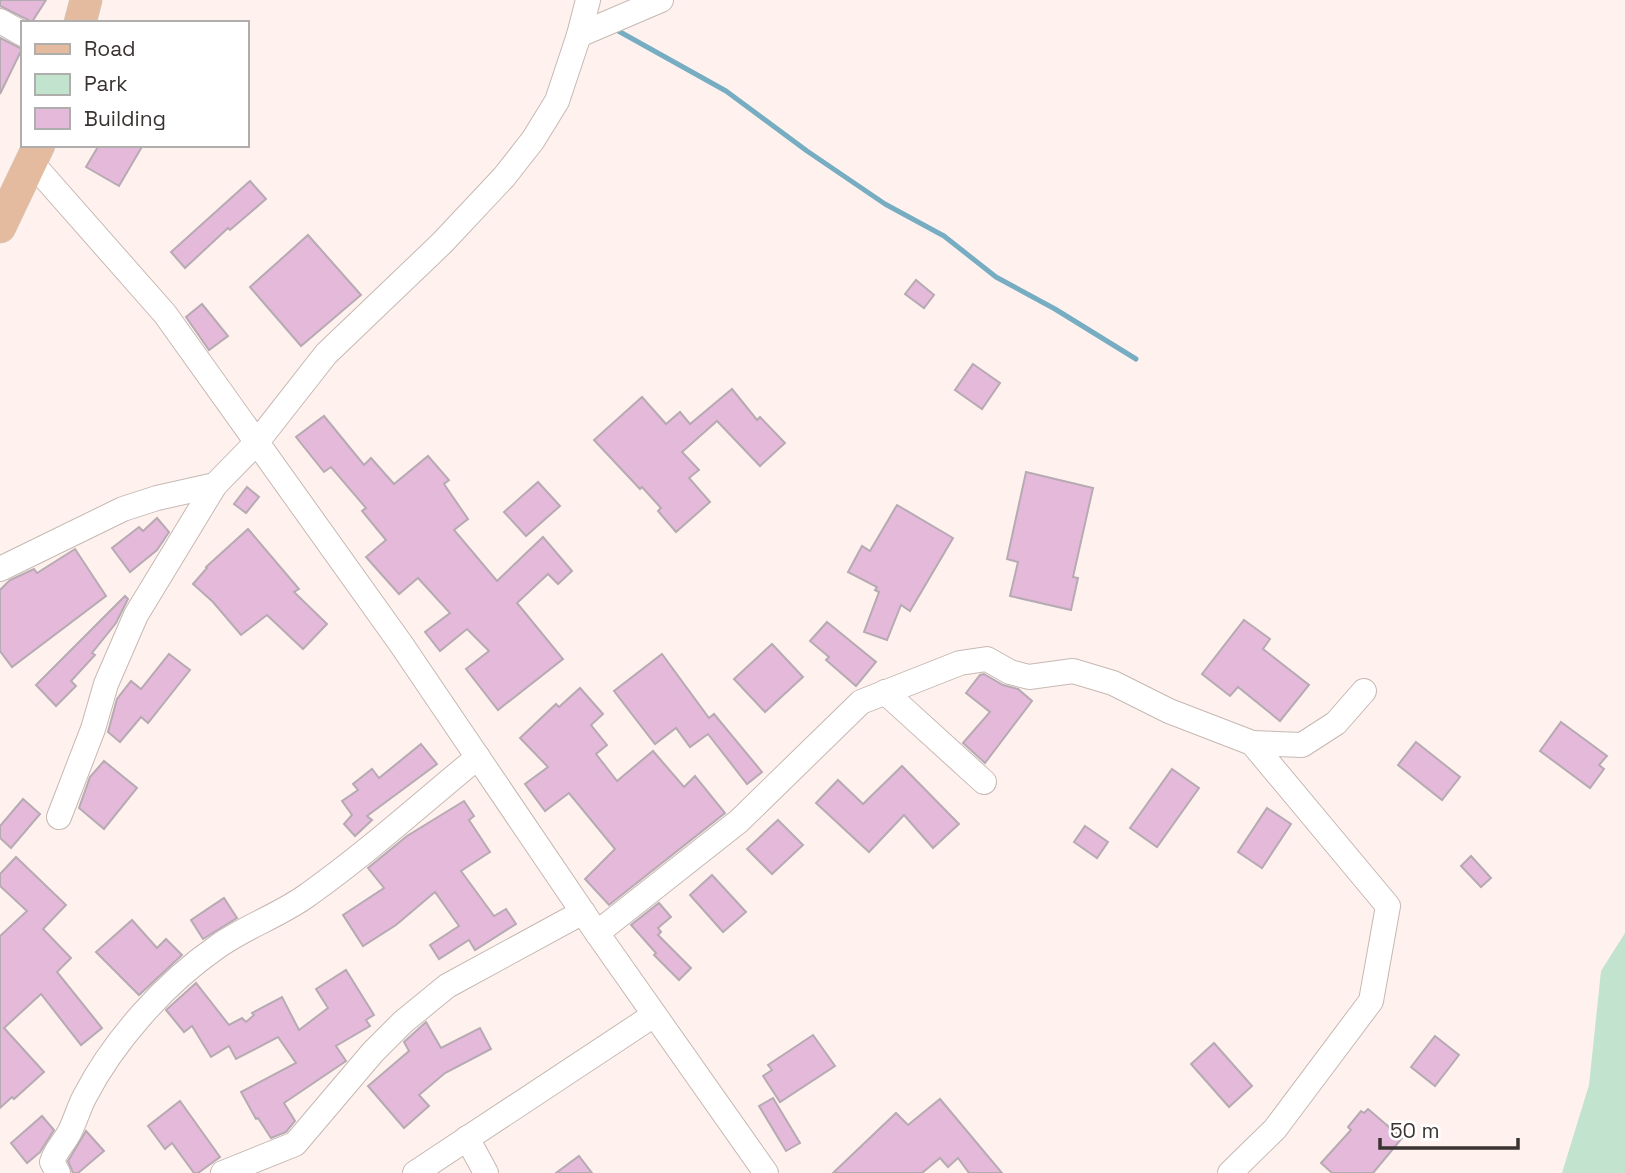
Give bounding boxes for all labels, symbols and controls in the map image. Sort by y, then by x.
legend [21,21,248,147]
text: Road [84,35,136,62]
text: Park [84,70,128,97]
text: Building [84,105,166,132]
scale bar [1380,1106,1518,1150]
text: 50 m [1390,1117,1440,1144]

